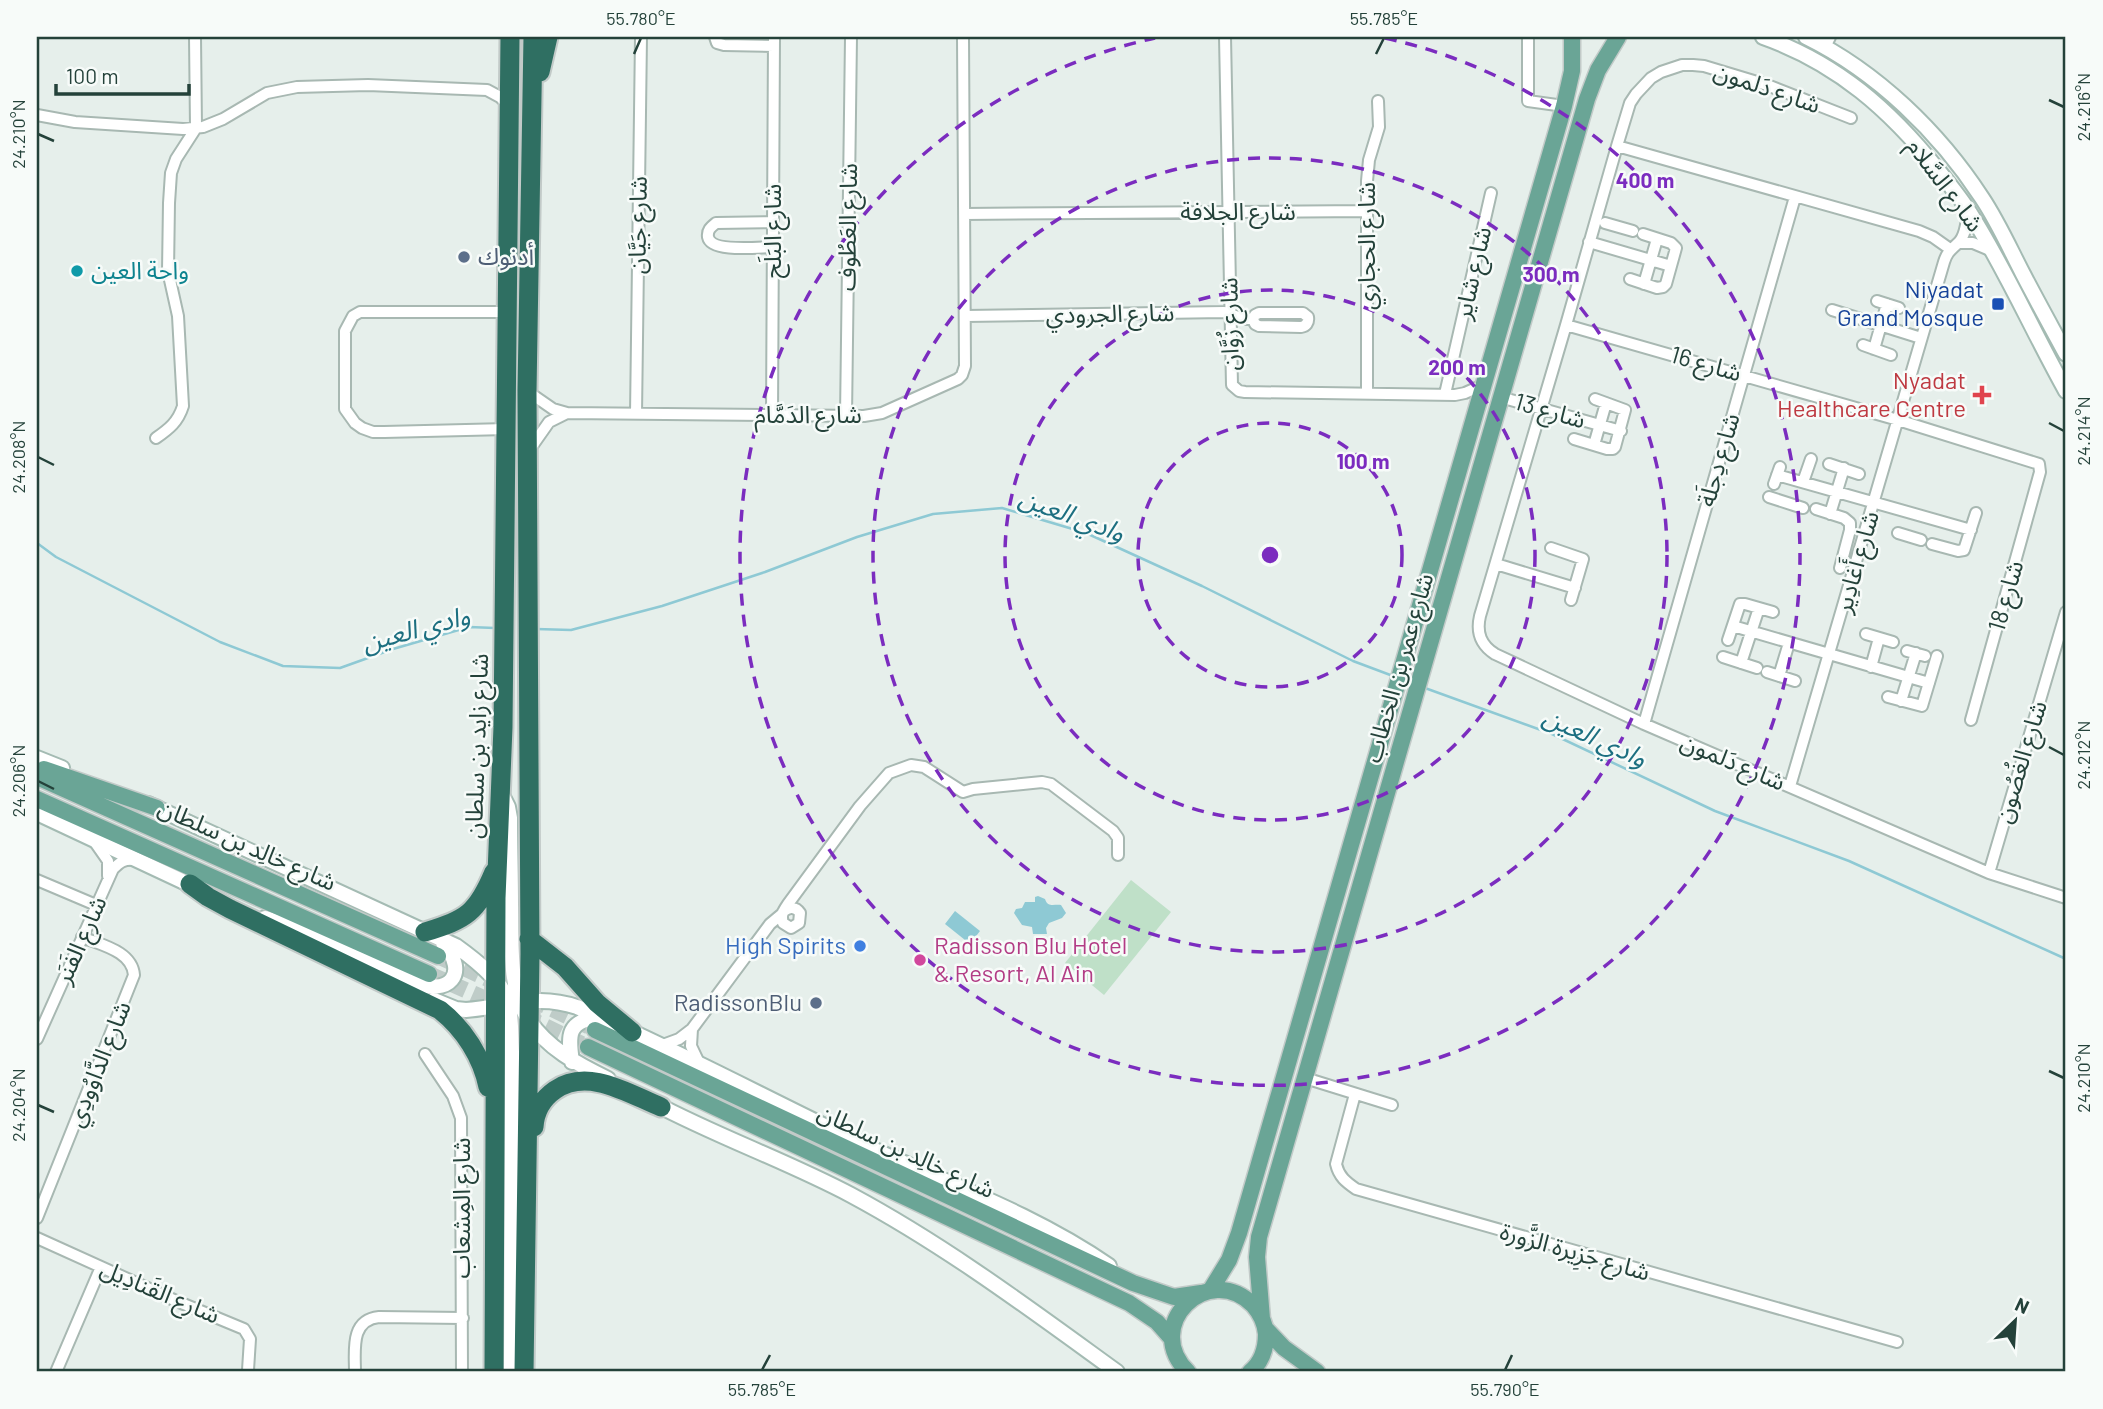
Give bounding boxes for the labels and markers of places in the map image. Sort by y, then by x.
place label: أدنوك [478,241,534,271]
marker: أدنوك [456,249,472,265]
place label: واحة العين [91,255,189,285]
marker: واحة العين [69,263,85,279]
place label: Niyadat Grand Mosque [1837,274,1984,331]
marker: Niyadat Grand Mosque [1990,296,2006,312]
place label: Nyadat Healthcare Centre [1777,365,1966,422]
marker: Nyadat Healthcare Centre [1972,385,1992,405]
centre of rings [1258,543,1282,567]
place label: High Spirits [725,930,846,959]
place label: Radisson Blu Hotel & Resort, Al Ain [934,930,1127,987]
marker: High Spirits [852,938,868,954]
marker: Radisson Blu Hotel & Resort, Al Ain [912,952,928,968]
place label: RadissonBlu [674,987,802,1016]
marker: RadissonBlu [808,995,824,1011]

